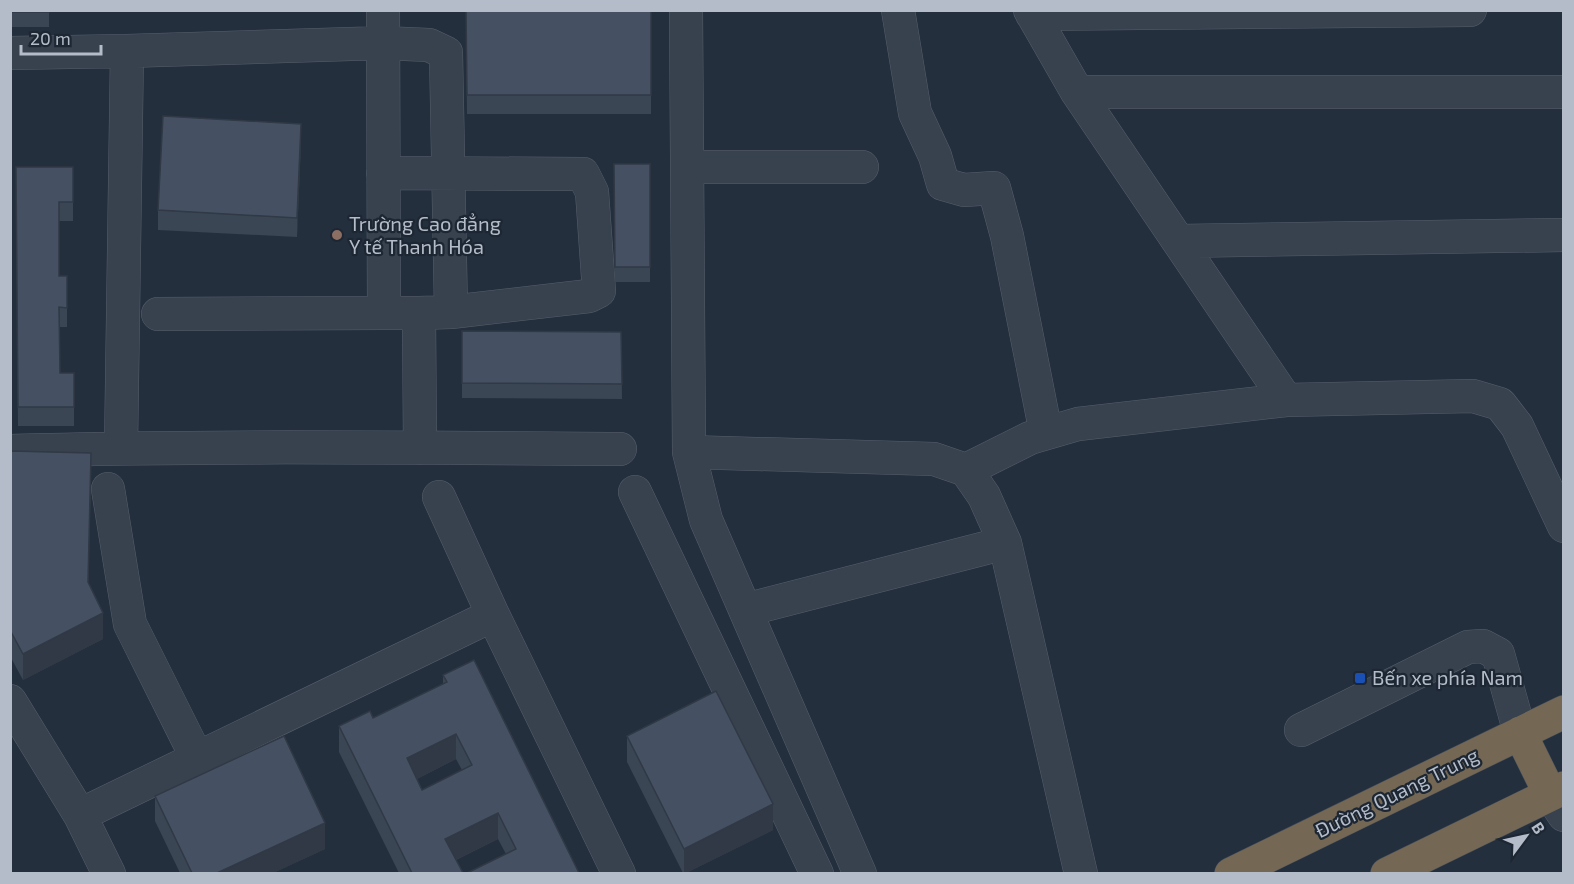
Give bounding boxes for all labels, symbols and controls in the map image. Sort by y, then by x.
scale bar [21,18,100,56]
text: 20 m [30,27,71,49]
place label: Trường Cao đẳng Y tế Thanh Hóa [349,211,501,258]
marker: Trường Cao đẳng Y tế Thanh Hóa [330,228,344,242]
place label: Bến xe phía Nam [1372,665,1523,689]
marker: Bến xe phía Nam [1353,671,1367,685]
street label: Đường Quang Trung [1311,742,1482,842]
north arrow [1496,806,1556,866]
text: B [1528,818,1550,837]

